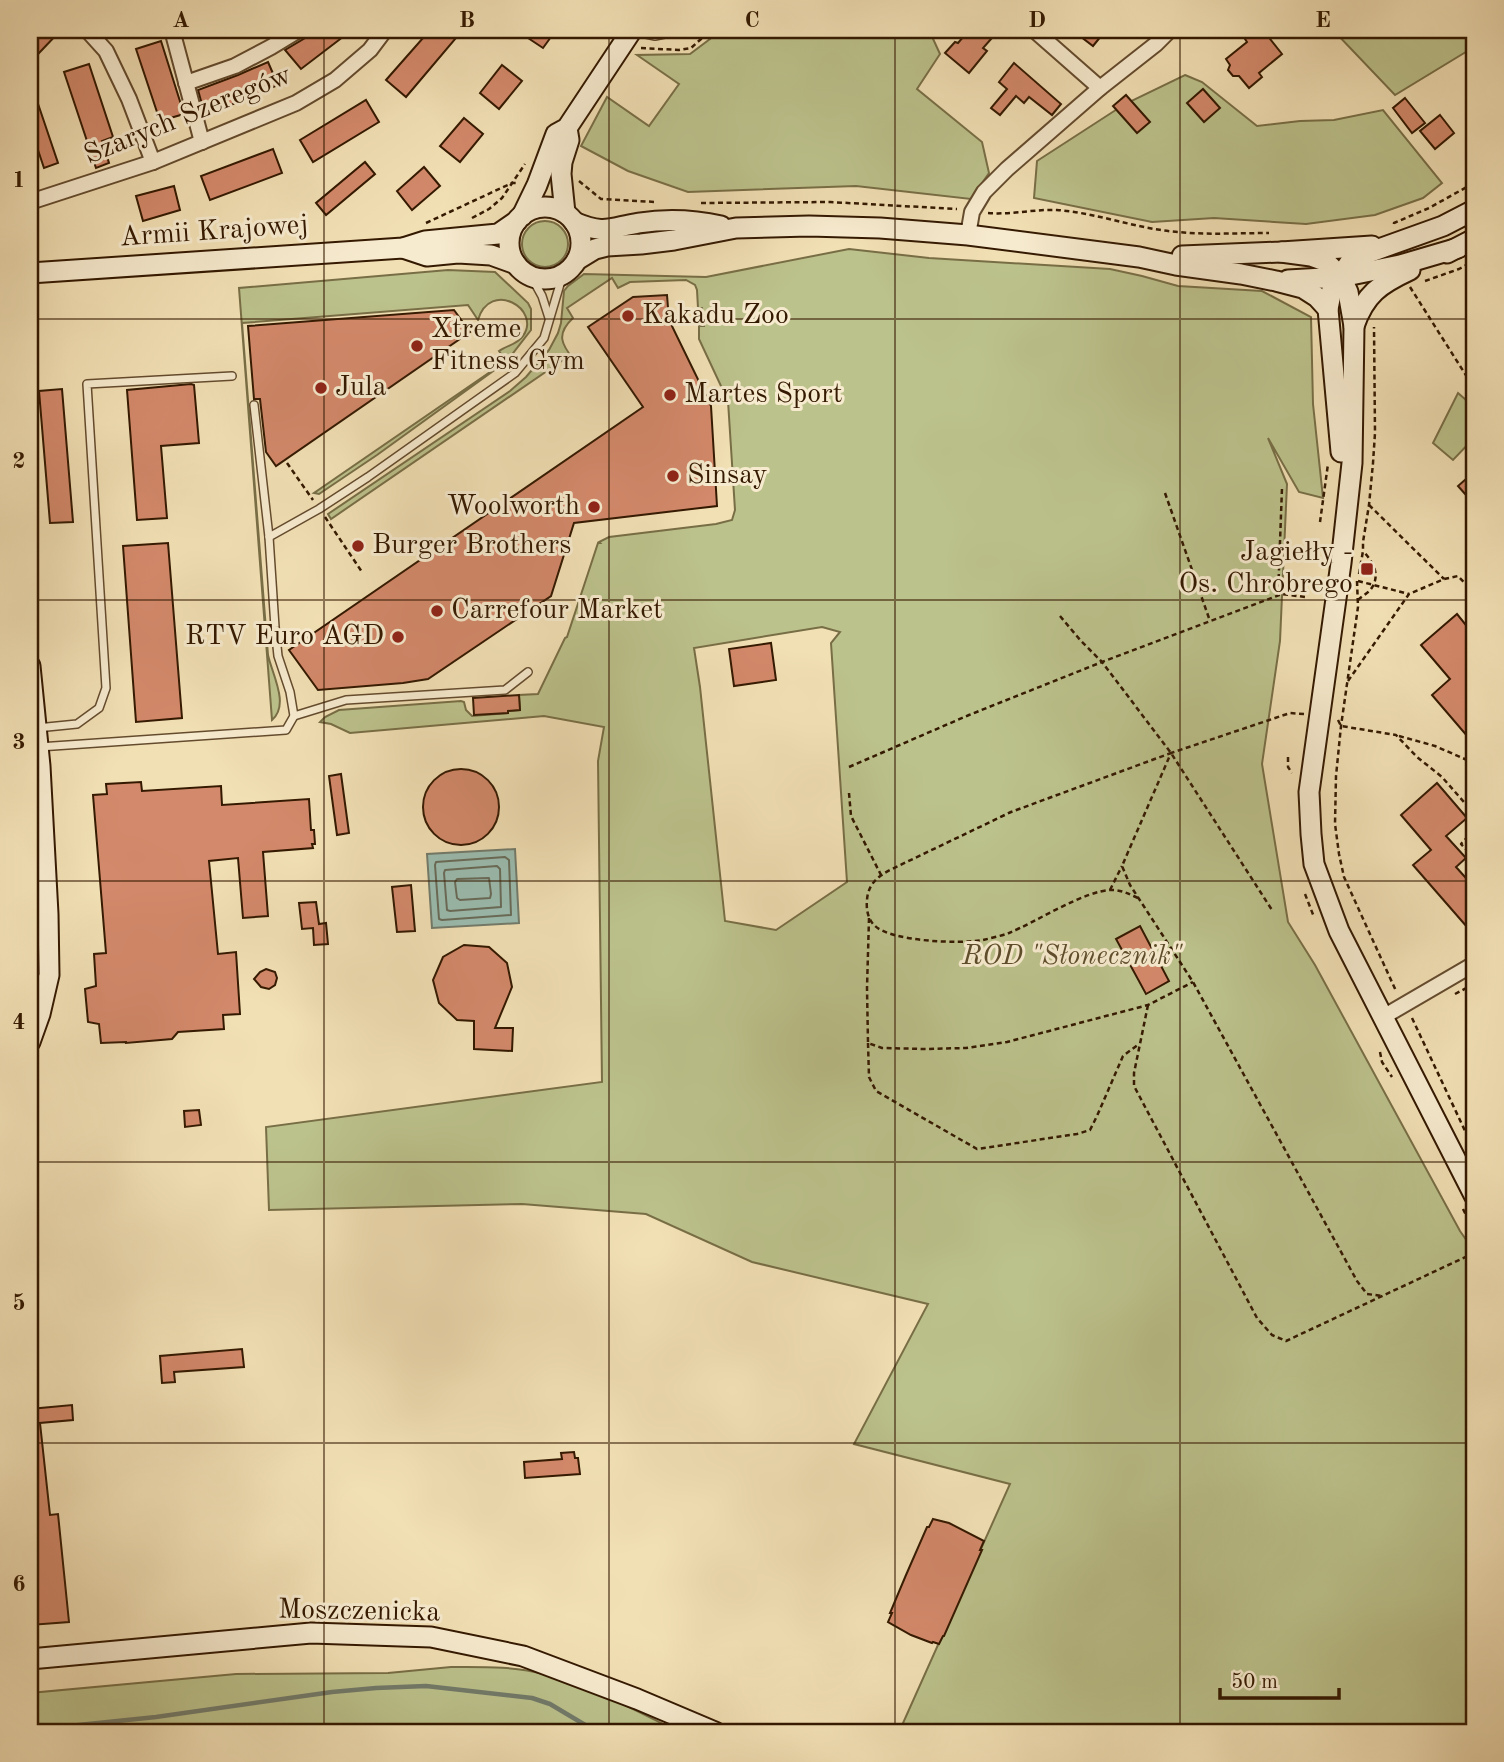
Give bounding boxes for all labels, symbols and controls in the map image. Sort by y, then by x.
text: A [172,9,190,32]
text: B [459,9,475,32]
text: C [744,9,760,32]
text: D [1028,9,1046,32]
text: E [1315,9,1331,32]
street label: Szarych Szeregów [80,62,296,170]
text: 1 [12,169,26,192]
street label: Armii Krajowej [119,211,309,253]
place label: Kakadu Zoo [642,302,789,330]
marker: Kakadu Zoo [620,308,636,324]
place label: Xtreme Fitness Gym [431,316,585,376]
marker: Xtreme Fitness Gym [409,338,425,354]
place label: Jula [335,374,387,402]
marker: Jula [313,380,329,396]
place label: Martes Sport [684,381,842,409]
marker: Martes Sport [662,387,678,403]
text: 2 [12,450,26,473]
place label: Sinsay [687,462,768,490]
marker: Sinsay [665,468,681,484]
place label: Woolworth [447,493,580,521]
marker: Woolworth [586,499,602,515]
place label: Burger Brothers [372,532,571,560]
marker: Burger Brothers [350,538,366,554]
place label: Jagiełły - Os. Chrobrego [1179,539,1353,599]
marker: Jagiełły - Os. Chrobrego [1359,561,1375,577]
place label: Carrefour Market [451,597,663,625]
marker: Carrefour Market [429,603,445,619]
place label: RTV Euro AGD [185,623,384,651]
marker: RTV Euro AGD [390,629,406,645]
text: 3 [12,731,26,754]
park label: ROD "Słonecznik" [961,943,1183,971]
text: 4 [12,1011,26,1034]
text: 5 [12,1292,26,1315]
text: 6 [12,1573,26,1596]
street label: Moszczenicka [278,1597,441,1627]
scale bar [1220,1657,1340,1701]
text: 50 m [1231,1672,1278,1693]

